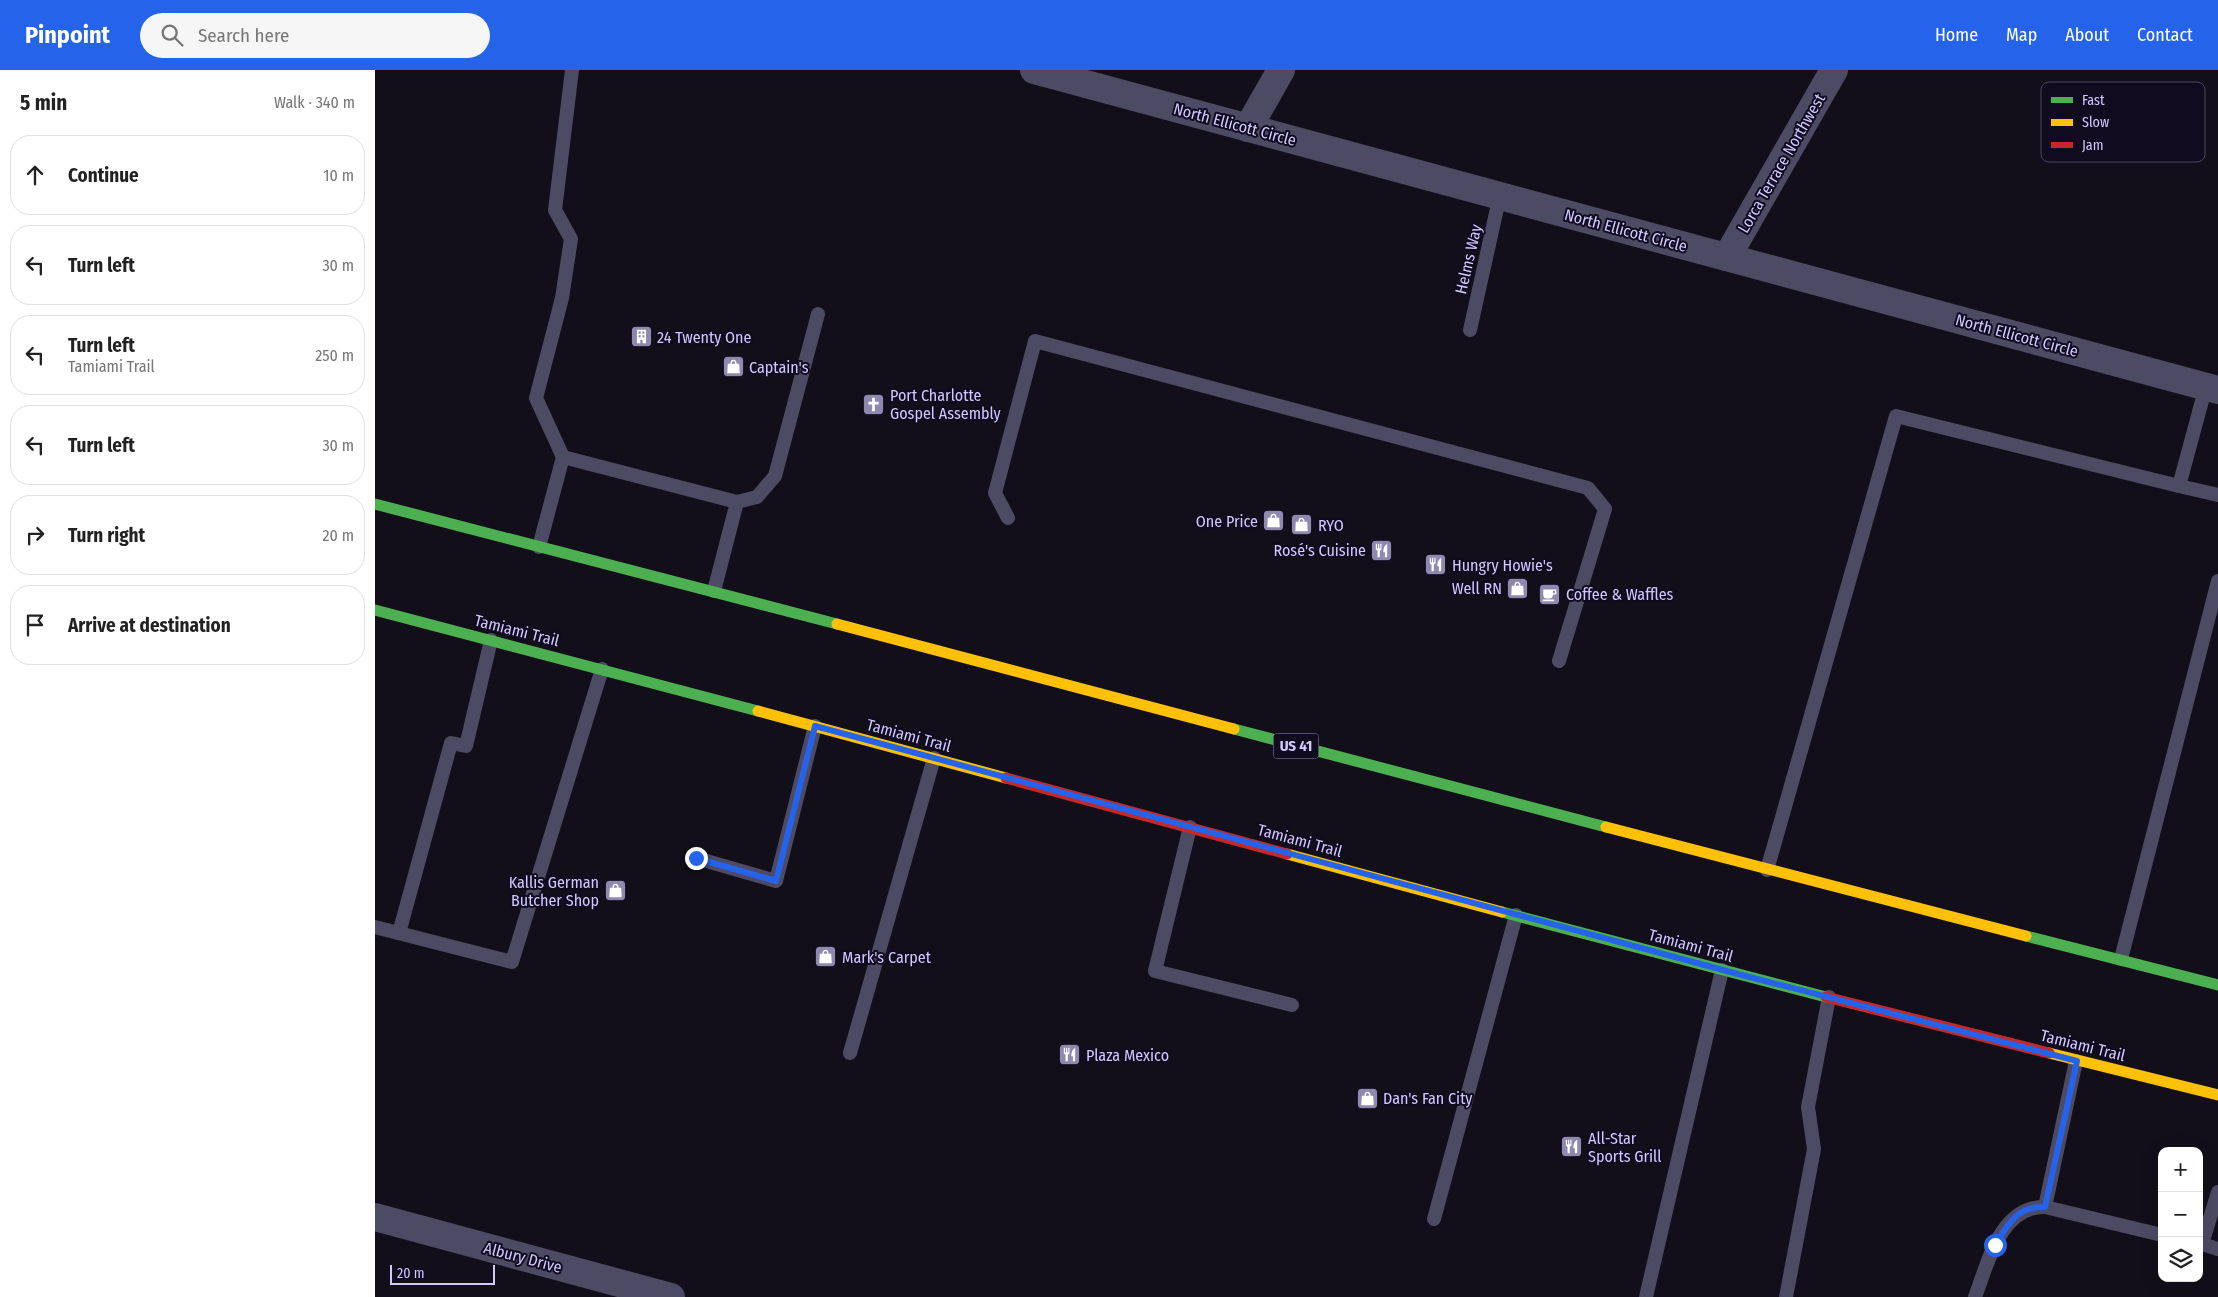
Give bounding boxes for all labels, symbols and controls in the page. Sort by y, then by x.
search box [140,13,490,58]
text: Pinpoint [25,21,110,49]
icon: search [158,21,186,49]
text: Search here [198,24,289,47]
text: Home [1935,24,1978,46]
text: Map [2006,24,2037,46]
text: About [2065,24,2109,46]
text: Contact [2137,24,2193,46]
legend [2041,82,2205,162]
text: 5 min [20,90,67,116]
street label: Lorca Terrace Northwest [1734,90,1829,236]
text: Fast [2082,92,2105,109]
text: Walk · 340 m [274,93,355,112]
street label: North Ellicott Circle [1171,99,1298,150]
text: Slow [2082,114,2109,131]
text: Jam [2082,137,2103,154]
icon: ahead [21,161,49,189]
text: Continue [68,164,139,187]
text: 10 m [323,166,354,185]
street label: North Ellicott Circle [1562,205,1689,256]
street label: Helms Way [1451,222,1486,296]
icon: left [21,251,49,279]
text: Turn left [68,254,135,277]
text: 30 m [322,256,354,275]
street label: North Ellicott Circle [1953,310,2080,361]
building icon: 24 Twenty One [629,325,653,349]
place label: 24 Twenty One [657,328,752,347]
text: Turn left [68,334,135,357]
icon: left [21,341,49,369]
text: 250 m [315,346,354,365]
shop icon: Captain's [721,355,745,379]
text: Tamiami Trail [68,357,155,376]
place label: Captain's [749,358,809,377]
place label: Port Charlotte Gospel Assembly [890,386,1002,423]
church icon: Port Charlotte Gospel Assembly [862,392,886,416]
icon: left [21,431,49,459]
text: Turn left [68,434,135,457]
text: 30 m [322,436,354,455]
shop icon: One Price [1262,509,1286,533]
place label: One Price [1196,512,1258,531]
shop icon: RYO [1290,513,1314,537]
place label: RYO [1318,516,1344,535]
icon: right [21,521,49,549]
text: Turn right [68,524,145,547]
text: 20 m [323,526,354,545]
restaurant icon: Rosé's Cuisine [1370,538,1394,562]
place label: Rosé's Cuisine [1273,541,1366,560]
restaurant icon: Hungry Howie's [1424,553,1448,577]
place label: Hungry Howie's [1452,556,1553,575]
shop icon: Well RN [1506,576,1530,600]
place label: Well RN [1452,579,1502,598]
cafe icon: Coffee & Waffles [1538,582,1562,606]
place label: Coffee & Waffles [1566,585,1674,604]
icon: arrive [21,611,49,639]
street label: Tamiami Trail [472,611,561,650]
text: Arrive at destination [68,614,231,637]
street label: Tamiami Trail [864,715,953,756]
road number: US 41 [1273,734,1319,758]
street label: Tamiami Trail [1255,820,1344,861]
route end [685,847,708,870]
place label: Kallis German Butcher Shop [509,873,599,910]
shop icon: Kallis German Butcher Shop [603,879,627,903]
street label: Tamiami Trail [1646,925,1735,966]
shop icon: Mark's Carpet [814,945,838,969]
place label: Mark's Carpet [842,948,932,967]
street label: Tamiami Trail [2038,1026,2127,1065]
restaurant icon: Plaza Mexico [1058,1043,1082,1067]
place label: Plaza Mexico [1086,1046,1169,1065]
shop icon: Dan's Fan City [1355,1086,1379,1110]
place label: Dan's Fan City [1383,1089,1473,1108]
place label: All-Star Sports Grill [1588,1129,1662,1166]
restaurant icon: All-Star Sports Grill [1560,1135,1584,1159]
map controls [2158,1147,2203,1282]
button: + [2158,1147,2203,1192]
button: − [2158,1192,2203,1237]
route start [1984,1234,2007,1257]
button: layers [2158,1237,2203,1282]
street label: Albury Drive [482,1238,564,1277]
scale bar [390,1262,495,1285]
text: 20 m [397,1265,425,1282]

